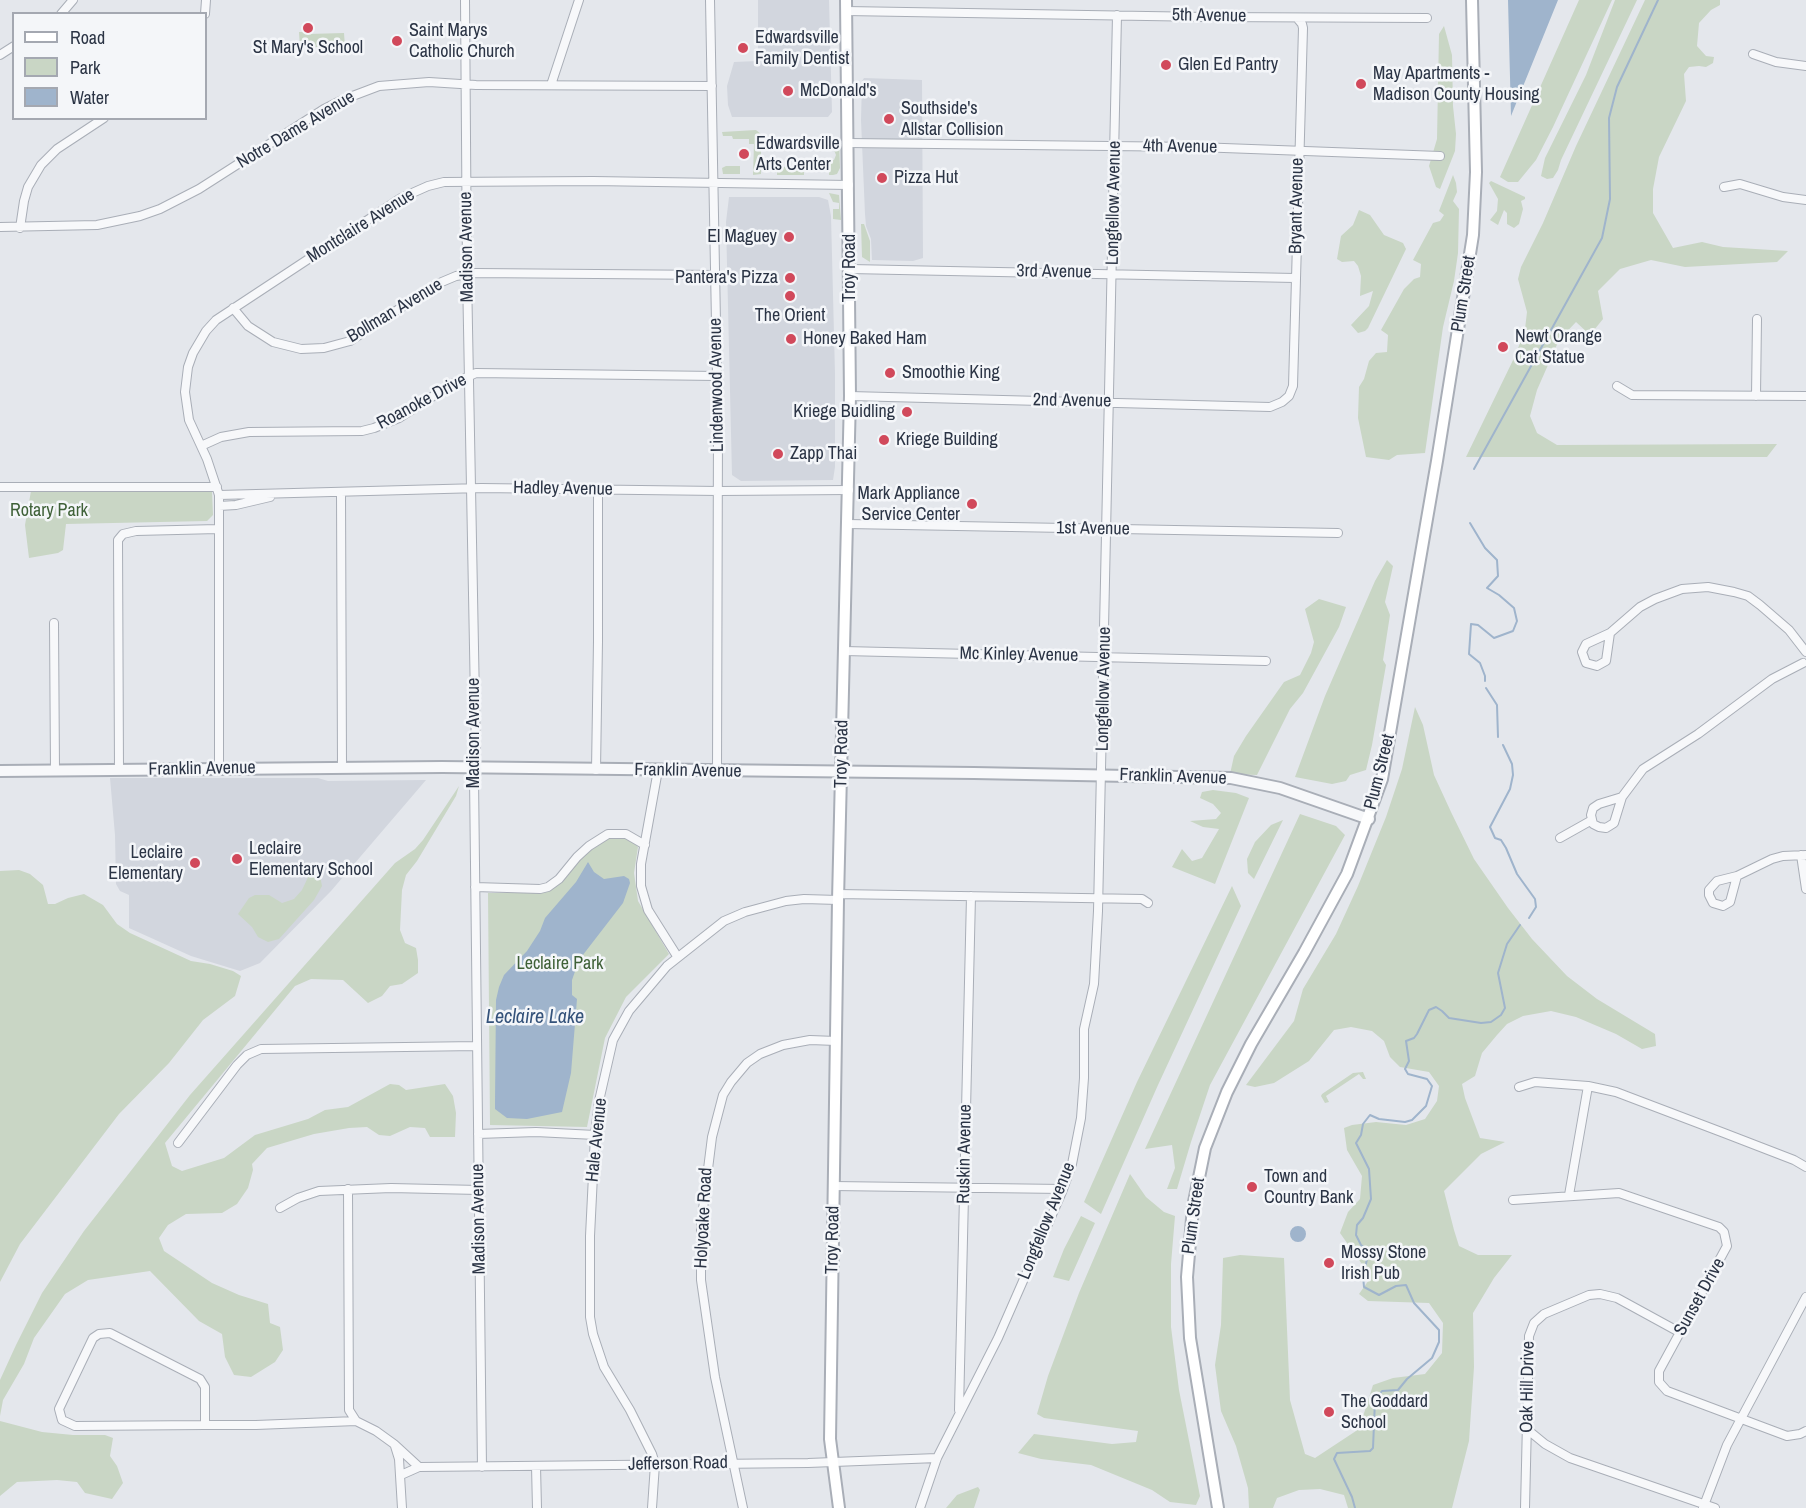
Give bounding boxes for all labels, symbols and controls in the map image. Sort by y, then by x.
street label: 5th Avenue [1172,5,1246,27]
legend [12,12,207,120]
place label: Saint Marys Catholic Church [409,20,515,63]
marker: St Mary's School [301,21,315,35]
text: Road [70,25,105,50]
place label: Edwardsville Family Dentist [755,27,849,70]
marker: Saint Marys Catholic Church [390,34,404,48]
place label: St Mary's School [253,37,363,59]
marker: Edwardsville Family Dentist [736,41,750,55]
place label: Glen Ed Pantry [1178,54,1278,76]
text: Park [70,55,100,80]
marker: Glen Ed Pantry [1159,58,1173,72]
place label: May Apartments - Madison County Housing [1373,63,1540,106]
marker: May Apartments - Madison County Housing [1354,77,1368,91]
place label: McDonald's [800,80,877,102]
marker: McDonald's [781,84,795,98]
text: Water [70,85,109,110]
street label: Notre Dame Avenue [233,86,359,174]
place label: Southside's Allstar Collision [901,98,1004,140]
marker: Southside's Allstar Collision [882,112,896,126]
place label: Edwardsville Arts Center [756,133,840,176]
street label: 4th Avenue [1143,136,1217,158]
street label: Longfellow Avenue [1102,141,1126,265]
marker: Edwardsville Arts Center [737,147,751,161]
street label: Bryant Avenue [1285,158,1309,254]
place label: Pizza Hut [894,167,958,189]
marker: Pizza Hut [875,171,889,185]
street label: Montclaire Avenue [303,184,419,268]
street label: Madison Avenue [455,192,479,302]
place label: El Maguey [707,226,777,248]
marker: El Maguey [782,230,796,244]
street label: Troy Road [839,234,861,302]
street label: Plum Street [1447,254,1481,334]
street label: 3rd Avenue [1016,261,1092,283]
place label: Pantera's Pizza [675,267,778,289]
marker: Pantera's Pizza [783,271,797,285]
street label: Bollman Avenue [343,274,447,348]
marker: The Orient [783,289,797,303]
place label: The Orient [755,305,825,327]
street label: Lindenwood Avenue [705,318,729,452]
place label: Newt Orange Cat Statue [1515,326,1602,368]
place label: Honey Baked Ham [803,328,927,350]
marker: Honey Baked Ham [784,332,798,346]
marker: Newt Orange Cat Statue [1496,340,1510,354]
place label: Smoothie King [902,362,1000,384]
marker: Smoothie King [883,366,897,380]
street label: Roanoke Drive [373,369,471,435]
street label: 2nd Avenue [1033,390,1111,412]
place label: Kriege Buidling [793,401,895,423]
marker: Kriege Buidling [900,405,914,419]
place label: Kriege Building [896,429,998,451]
marker: Kriege Building [877,433,891,447]
place label: Zapp Thai [790,443,857,465]
marker: Zapp Thai [771,447,785,461]
street label: Hadley Avenue [513,477,613,501]
place label: Mark Appliance Service Center [857,483,960,526]
marker: Mark Appliance Service Center [965,497,979,511]
park label: Rotary Park [10,500,88,522]
street label: 1st Avenue [1056,518,1130,540]
street label: Longfellow Avenue [1092,627,1116,751]
street label: Mc Kinley Avenue [959,643,1079,667]
street label: Madison Avenue [463,678,485,788]
street label: Troy Road [831,720,853,788]
street label: Plum Street [1360,732,1400,812]
street label: Franklin Avenue [148,757,256,781]
street label: Franklin Avenue [634,759,742,783]
street label: Franklin Avenue [1119,764,1227,790]
place label: Leclaire Elementary School [249,838,373,880]
place label: Leclaire Elementary [108,842,183,884]
marker: Leclaire Elementary School [230,852,244,866]
marker: Leclaire Elementary [188,856,202,870]
park label: Leclaire Park [517,953,603,975]
water label: Leclaire Lake [486,1006,584,1030]
street label: Hale Avenue [582,1097,612,1183]
street label: Ruskin Avenue [953,1104,977,1204]
street label: Longfellow Avenue [1014,1159,1080,1283]
street label: Madison Avenue [467,1164,491,1274]
place label: Town and Country Bank [1264,1166,1353,1208]
street label: Holyoake Road [691,1167,717,1269]
street label: Plum Street [1178,1176,1210,1256]
marker: Town and Country Bank [1245,1180,1259,1194]
street label: Troy Road [822,1206,844,1274]
place label: Mossy Stone Irish Pub [1341,1242,1426,1284]
street label: Sunset Drive [1670,1254,1730,1340]
marker: Mossy Stone Irish Pub [1322,1256,1336,1270]
street label: Oak Hill Drive [1516,1341,1540,1433]
place label: The Goddard School [1341,1391,1428,1434]
marker: The Goddard School [1322,1405,1336,1419]
street label: Jefferson Road [628,1452,728,1476]

